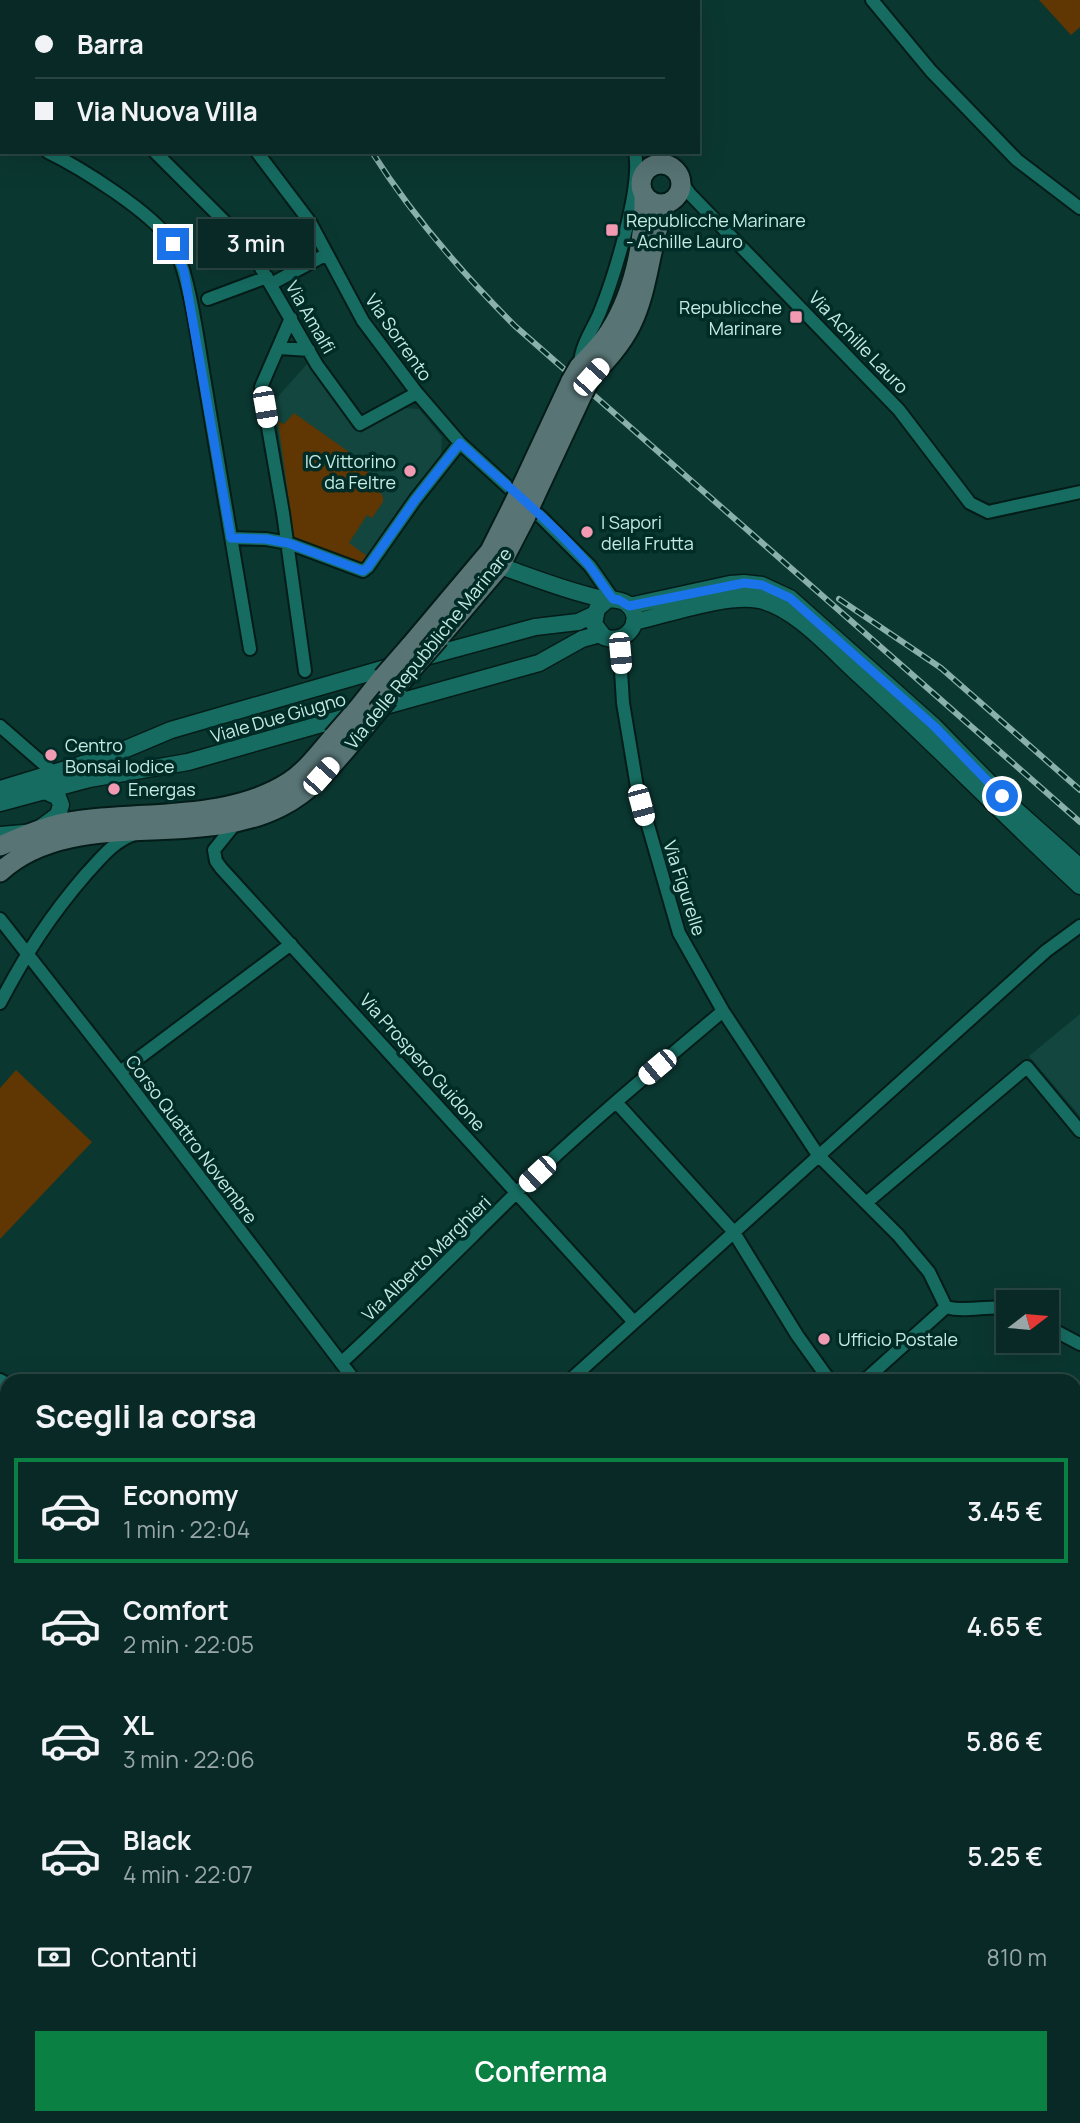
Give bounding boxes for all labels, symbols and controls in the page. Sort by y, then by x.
text: Barra [77,26,144,62]
text: Via Nuova Villa [77,93,258,129]
place label: Republicche Marinare - Achille Lauro [626,208,806,253]
callout: 3 min [198,219,313,268]
marker: Republicche Marinare - Achille Lauro [604,222,620,238]
text: 3 min [227,227,285,259]
route end [157,228,189,260]
street label: Via Amalfi [281,276,341,358]
street label: Via Achille Lauro [804,285,914,399]
street label: Via Sorrento [360,289,438,385]
place label: Republicche Marinare [679,295,782,340]
marker: Republicche Marinare [788,309,804,325]
car [570,354,613,400]
car [252,384,279,430]
place label: IC Vittorino da Feltre [305,449,396,494]
marker: IC Vittorino da Feltre [402,463,418,479]
place label: I Sapori della Frutta [601,510,694,555]
marker: I Sapori della Frutta [579,524,595,540]
street label: Via delle Repubbliche Marinare [339,542,517,754]
car [608,631,633,675]
street label: Viale Due Giugno [208,686,348,748]
place label: Centro Bonsai Iodice [65,733,175,778]
marker: Centro Bonsai Iodice [43,747,59,763]
car [300,753,343,799]
place label: Energas [128,777,196,801]
route start [986,780,1018,812]
marker: Energas [106,781,122,797]
car [626,782,657,828]
street label: Via Figurelle [658,837,712,939]
street label: Via Prospero Guidone [355,988,491,1136]
car [635,1045,680,1089]
street label: Corso Quattro Novembre [121,1050,263,1228]
car [515,1152,560,1196]
street label: Via Alberto Marghieri [356,1190,496,1326]
north arrow [996,1290,1059,1353]
map controls [996,1290,1059,1353]
place label: Ufficio Postale [838,1327,958,1351]
marker: Ufficio Postale [816,1331,832,1347]
text: Scegli la corsa [35,1394,257,1438]
text: Economy [123,1477,238,1513]
icon: car [39,1479,102,1542]
text: 3.45 € [967,1493,1043,1529]
text: 1 min · 22:04 [123,1513,250,1545]
text: Comfort [123,1592,229,1628]
icon: car [39,1594,102,1657]
text: 4.65 € [966,1608,1043,1644]
text: 2 min · 22:05 [123,1628,254,1660]
text: XL [123,1707,154,1743]
icon: car [39,1709,102,1772]
text: 5.86 € [966,1723,1043,1759]
text: 3 min · 22:06 [123,1743,255,1775]
text: Black [123,1822,191,1858]
icon: car [39,1824,102,1887]
text: 5.25 € [967,1838,1043,1874]
text: 4 min · 22:07 [123,1858,253,1890]
icon: cash [35,1938,73,1976]
text: Contanti [91,1939,197,1975]
text: 810 m [987,1941,1047,1973]
button: Conferma [35,2031,1047,2111]

